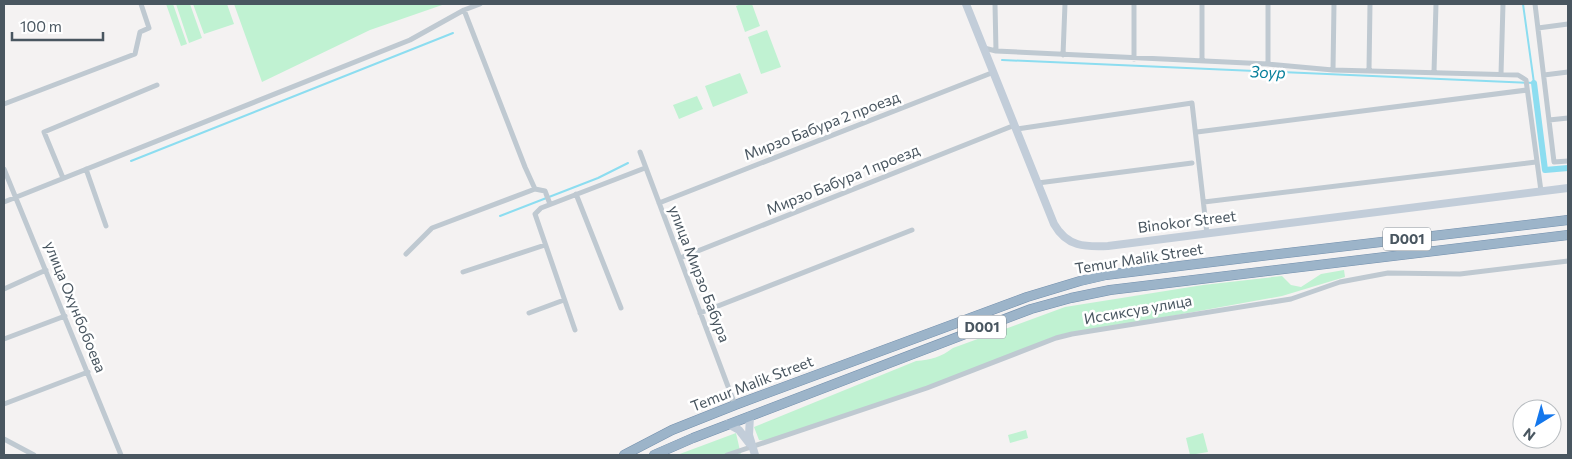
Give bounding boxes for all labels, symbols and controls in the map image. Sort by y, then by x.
scale bar [12,10,104,42]
text: 100 m [20,17,62,35]
water label: Зоур [1250,61,1286,82]
street label: Мирзо Бабура 2 проезд [741,87,902,163]
street label: Мирзо Бабура 1 проезд [763,140,922,218]
street label: улица Мирзо Бабура [666,203,734,345]
street label: Binokor Street [1137,206,1237,236]
road number: D001 [1383,228,1431,250]
street label: улица Охунбобоева [41,238,111,375]
street label: Temur Malik Street [1073,239,1204,277]
street label: Иссиксув улица [1082,291,1193,327]
road number: D001 [958,316,1006,338]
street label: Temur Malik Street [688,351,815,415]
north arrow [1512,399,1562,449]
text: N [1520,425,1538,445]

